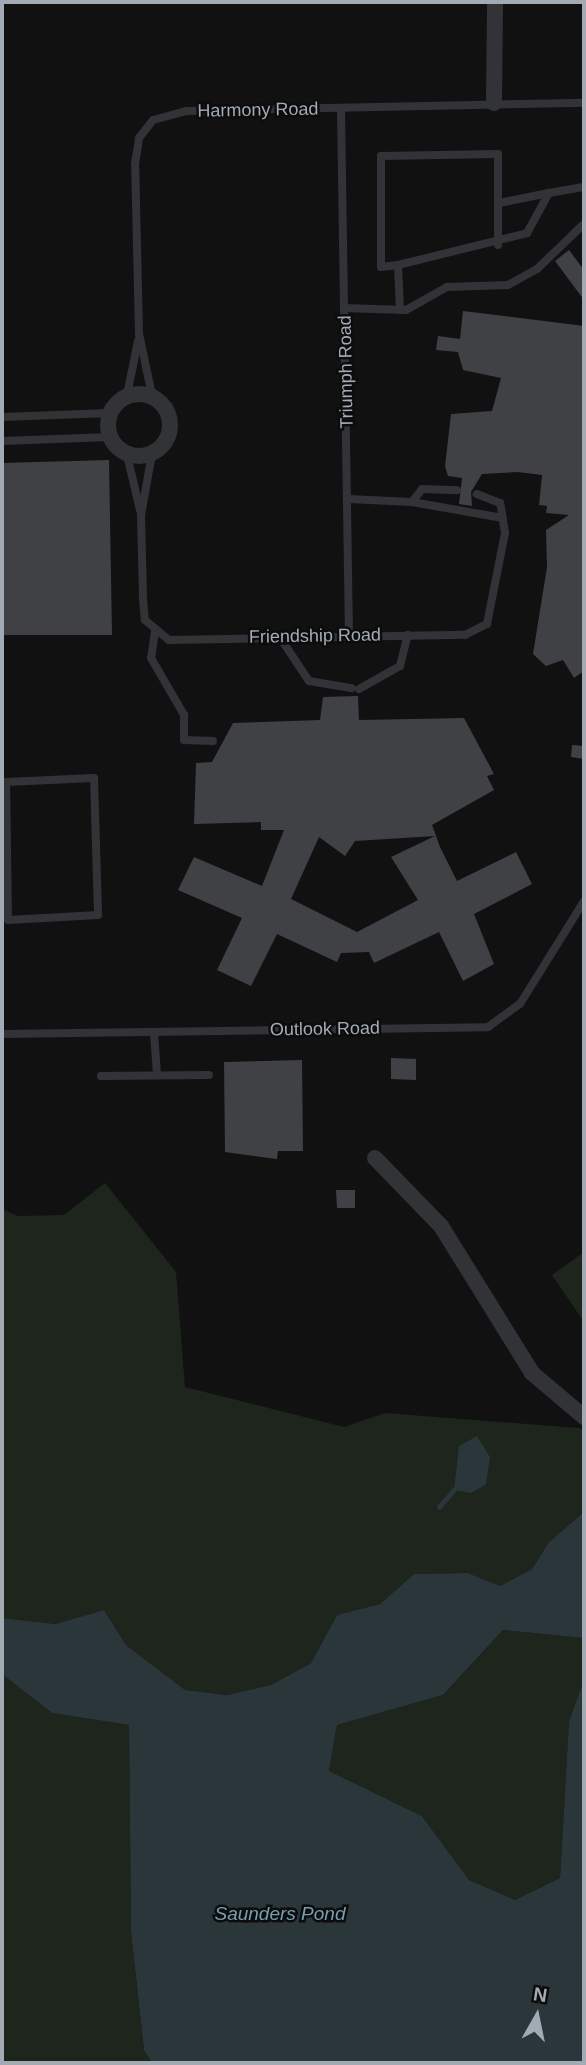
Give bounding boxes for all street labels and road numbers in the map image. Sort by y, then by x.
street label: Harmony Road [197,98,319,122]
street label: Triumph Road [334,315,358,429]
street label: Friendship Road [249,624,381,648]
street label: Outlook Road [270,1017,380,1041]

